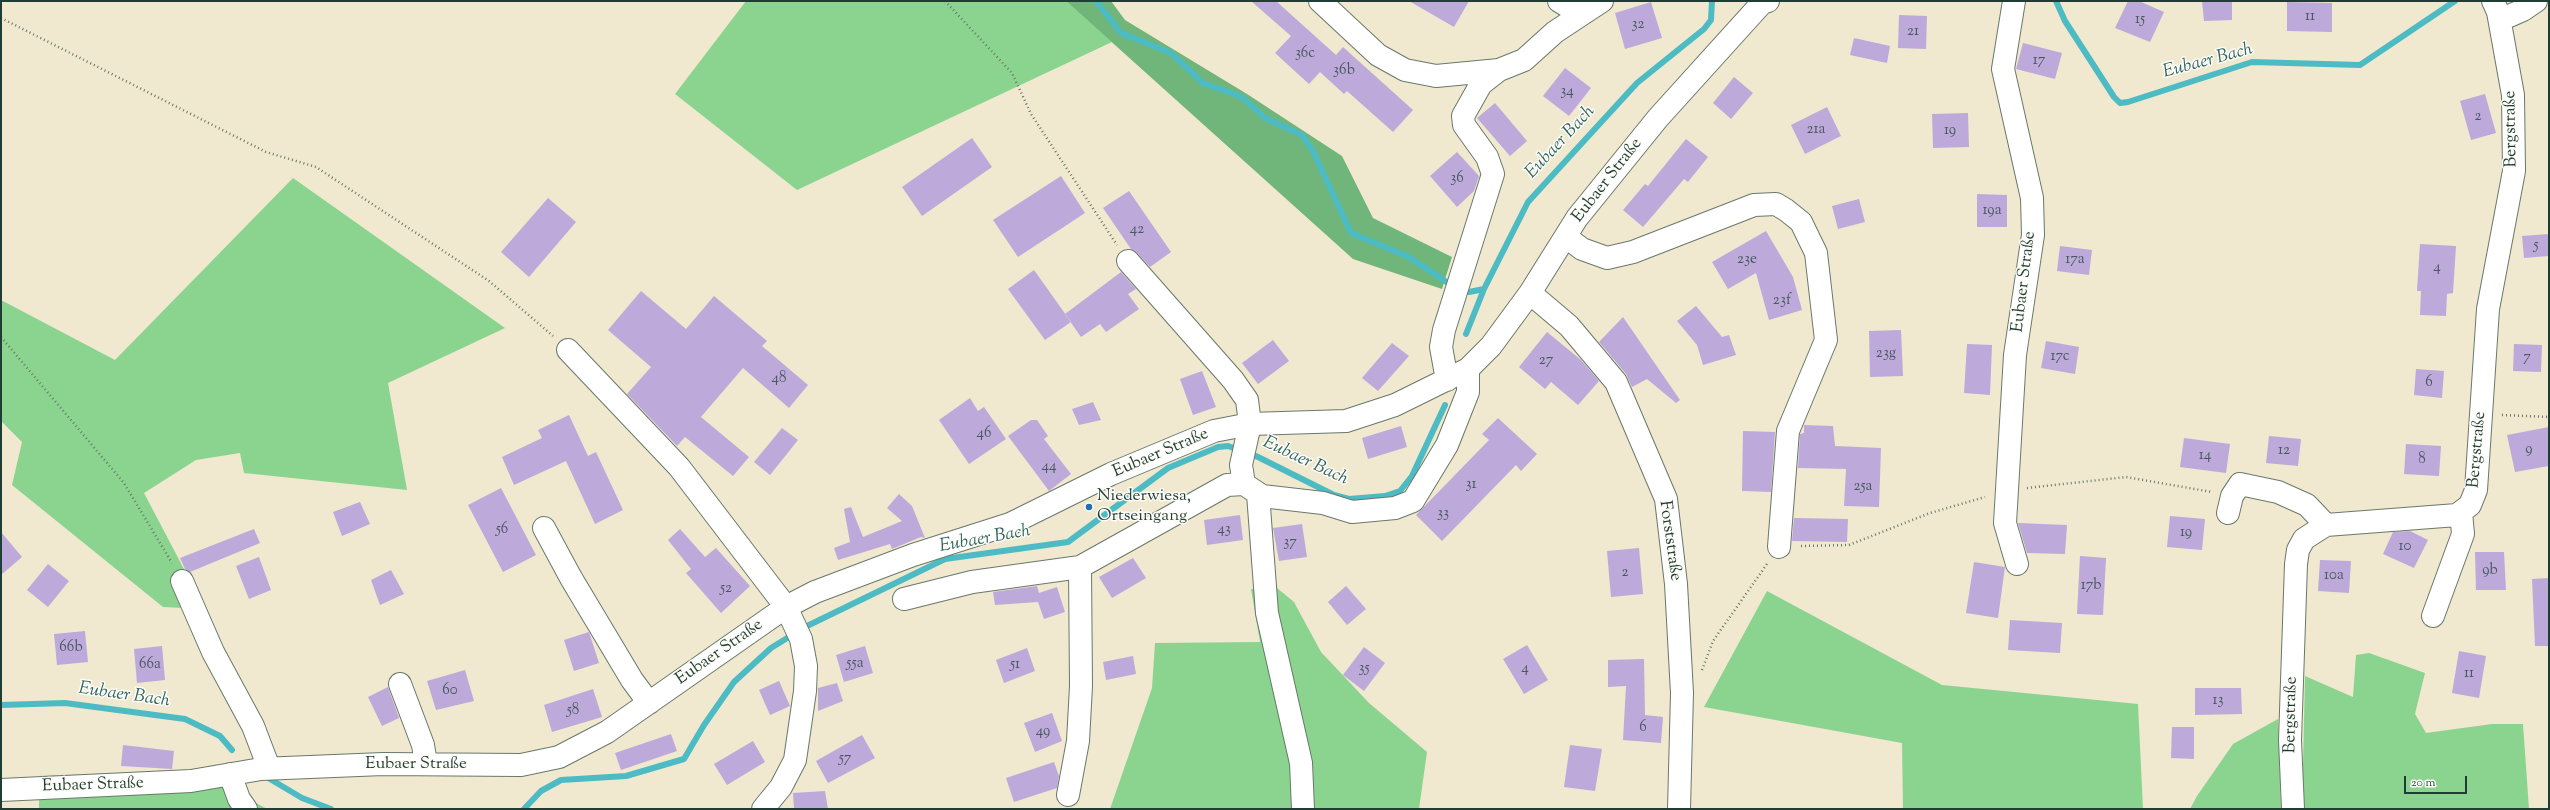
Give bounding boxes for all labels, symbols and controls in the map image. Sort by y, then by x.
house number: 11 [2305,8,2315,26]
house number: 15 [2135,11,2145,29]
house number: 32 [1631,16,1645,34]
house number: 21 [1907,23,1919,41]
water label: Eubaer Bach [2161,40,2255,84]
house number: 36c [1295,45,1315,63]
house number: 17 [2033,52,2045,70]
house number: 36b [1333,62,1355,80]
house number: 34 [1560,83,1574,101]
street label: Bergstraße [2501,90,2523,168]
water label: Eubaer Bach [1522,102,1600,184]
house number: 2 [2474,108,2482,126]
house number: 21a [1806,121,1826,139]
house number: 19 [1944,122,1956,140]
street label: Eubaer Straße [1569,135,1647,227]
house number: 36 [1450,170,1464,188]
house number: 19a [1982,202,2002,220]
house number: 42 [1130,221,1144,239]
street label: Eubaer Straße [2009,230,2041,334]
house number: 5 [2533,237,2539,255]
house number: 23e [1737,251,1757,269]
house number: 17a [2065,251,2085,269]
house number: 4 [2433,259,2441,277]
house number: 23f [1773,292,1791,310]
house number: 23g [1876,345,1896,363]
house number: 17c [2050,348,2070,366]
house number: 7 [2523,349,2531,367]
house number: 27 [1539,352,1553,370]
house number: 48 [771,370,787,388]
house number: 6 [2425,374,2433,392]
street label: Bergstraße [2464,411,2492,489]
house number: 46 [977,425,991,443]
street label: Eubaer Straße [1110,425,1212,483]
water label: Eubaer Bach [1259,433,1351,491]
house number: 9 [2525,441,2533,459]
house number: 12 [2278,442,2290,460]
house number: 14 [2199,447,2211,465]
house number: 8 [2418,451,2426,469]
house number: 44 [1041,458,1057,476]
house number: 31 [1465,476,1477,494]
house number: 25a [1853,478,1873,496]
place label: Niederwiesa, Ortseingang [1097,487,1191,527]
street label: Forststraße [1653,500,1685,582]
marker: Niederwiesa, Ortseingang [1084,502,1094,512]
house number: 33 [1437,505,1449,523]
house number: 56 [496,521,508,539]
water label: Eubaer Bach [938,521,1032,559]
house number: 43 [1217,521,1231,539]
house number: 19 [2180,524,2192,542]
house number: 37 [1283,534,1297,552]
house number: 10 [2399,538,2411,556]
house number: 9b [2482,562,2498,580]
house number: 2 [1621,564,1629,582]
house number: 10a [2324,567,2344,585]
house number: 17b [2081,577,2101,595]
house number: 52 [720,580,732,598]
street label: Eubaer Straße [672,615,768,691]
house number: 66b [59,639,83,657]
house number: 55a [846,655,864,673]
house number: 66a [139,656,161,674]
house number: 51 [1010,656,1020,674]
house number: 35 [1358,660,1370,678]
house number: 4 [1521,660,1529,678]
house number: 11 [2464,665,2474,683]
street label: Bergstraße [2281,676,2303,754]
water label: Eubaer Bach [77,679,171,713]
house number: 60 [442,682,458,700]
house number: 13 [2212,692,2224,710]
house number: 58 [567,702,579,720]
house number: 6 [1639,719,1647,737]
house number: 49 [1036,723,1050,741]
house number: 57 [839,750,851,768]
street label: Eubaer Straße [365,755,467,775]
scale bar [2406,768,2469,794]
street label: Eubaer Straße [42,774,144,798]
text: 20 m [2411,774,2435,792]

